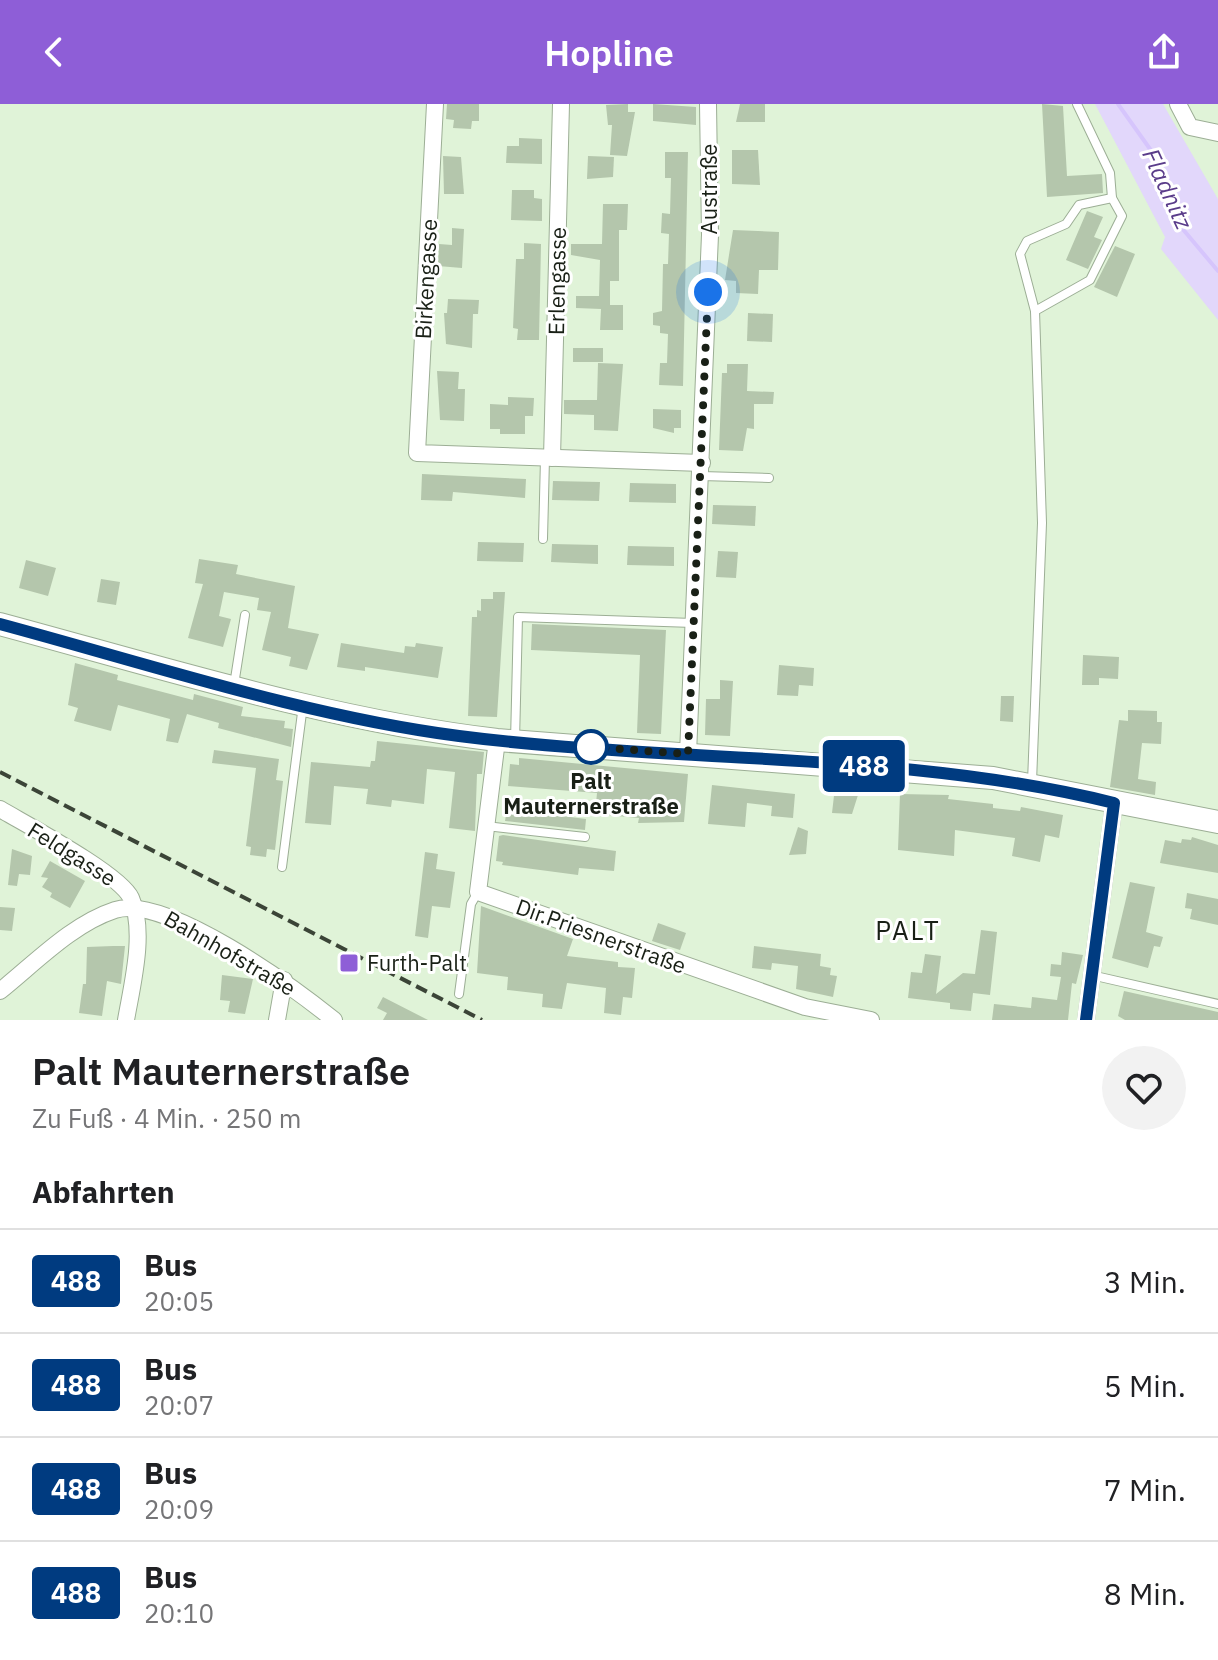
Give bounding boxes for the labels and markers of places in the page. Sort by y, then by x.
marker: Palt Mauternerstraße [574,730,608,764]
place label: Palt Mauternerstraße [503,766,679,820]
place label: Furth-Palt [367,948,467,977]
marker: Furth-Palt [338,952,360,974]

